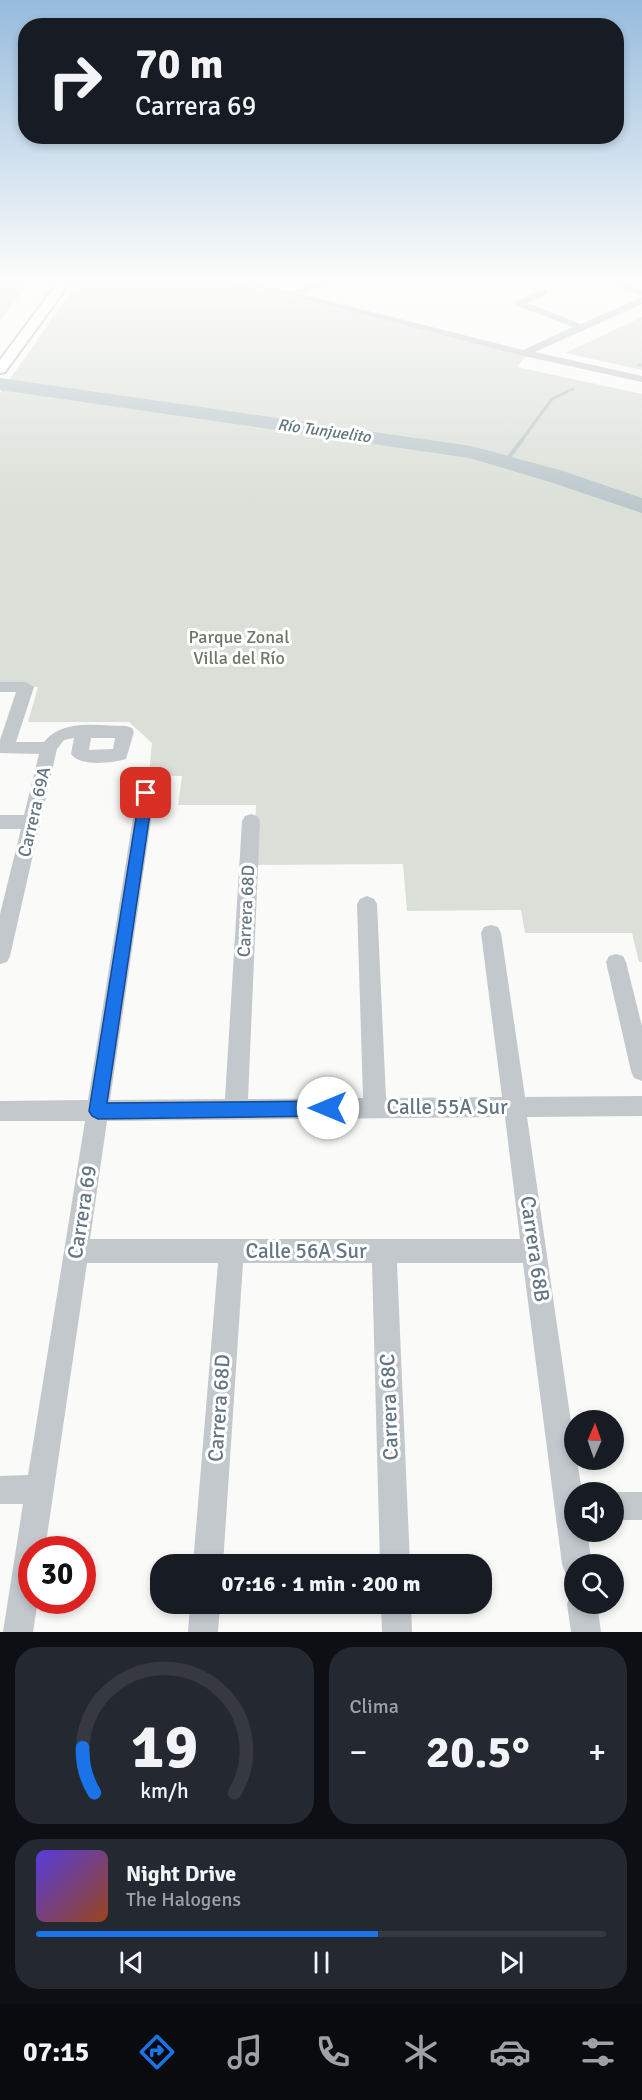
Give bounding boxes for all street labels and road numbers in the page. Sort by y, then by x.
street label: Carrera 69A [13,765,55,859]
street label: Carrera 68D [233,864,259,958]
street label: Calle 55A Sur [386,1094,508,1120]
street label: Carrera 69 [62,1163,102,1261]
street label: Carrera 68B [515,1194,555,1304]
street label: Calle 56A Sur [245,1238,367,1264]
street label: Carrera 68D [202,1353,236,1463]
street label: Carrera 68C [374,1353,404,1461]

